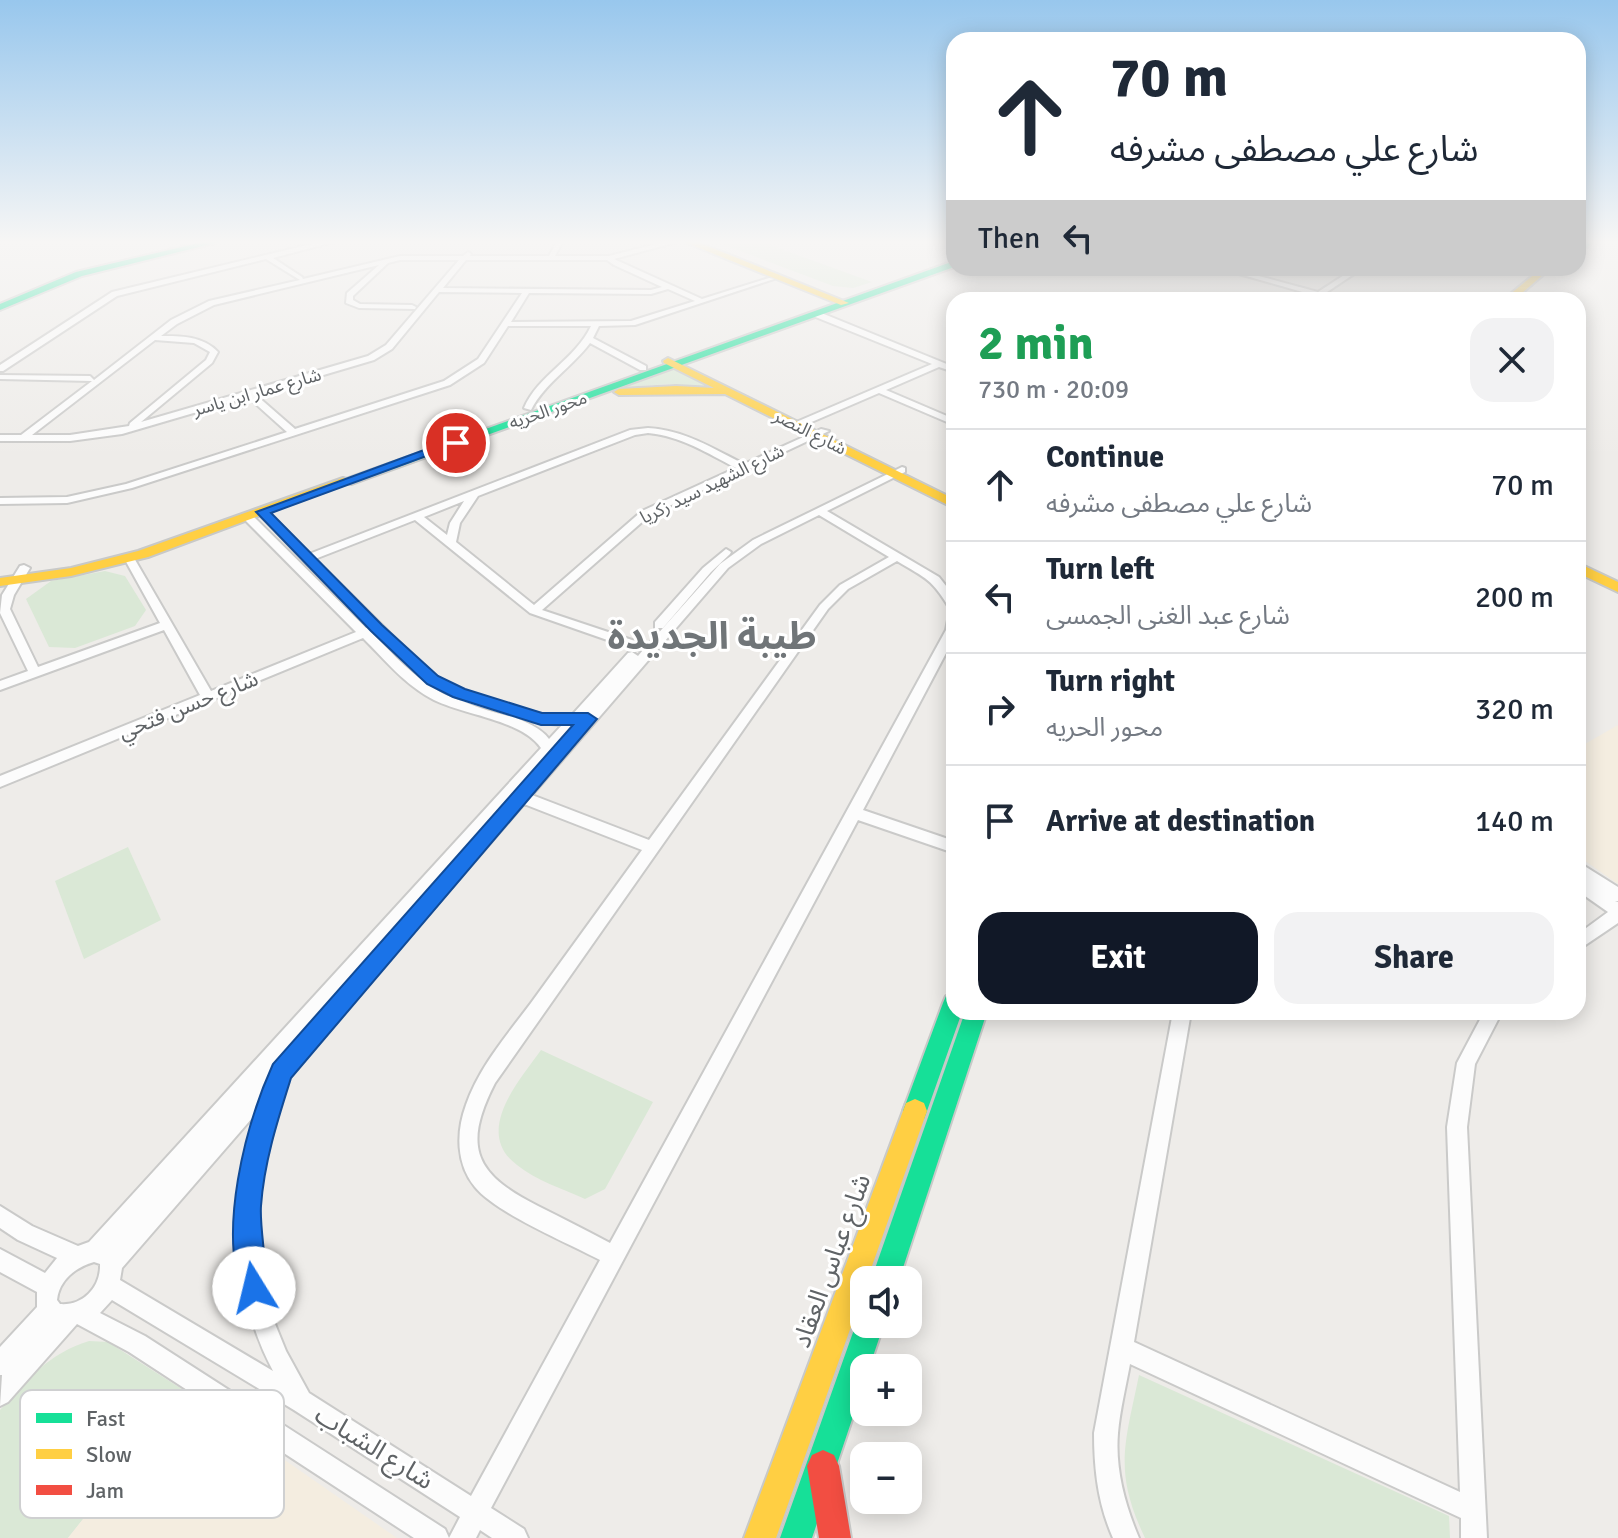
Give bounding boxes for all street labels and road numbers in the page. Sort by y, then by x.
street label: شارع عمار ابن ياسر [189,363,324,424]
street label: محور الحريه [506,386,590,434]
street label: شارع النصر [768,404,850,462]
street label: شارع الشهيد سيد زكريا [636,440,789,531]
street label: شارع حسن فتحي [114,665,263,748]
street label: شارع عباس العقاد [786,1170,880,1353]
street label: شارع الشباب [308,1399,439,1499]

